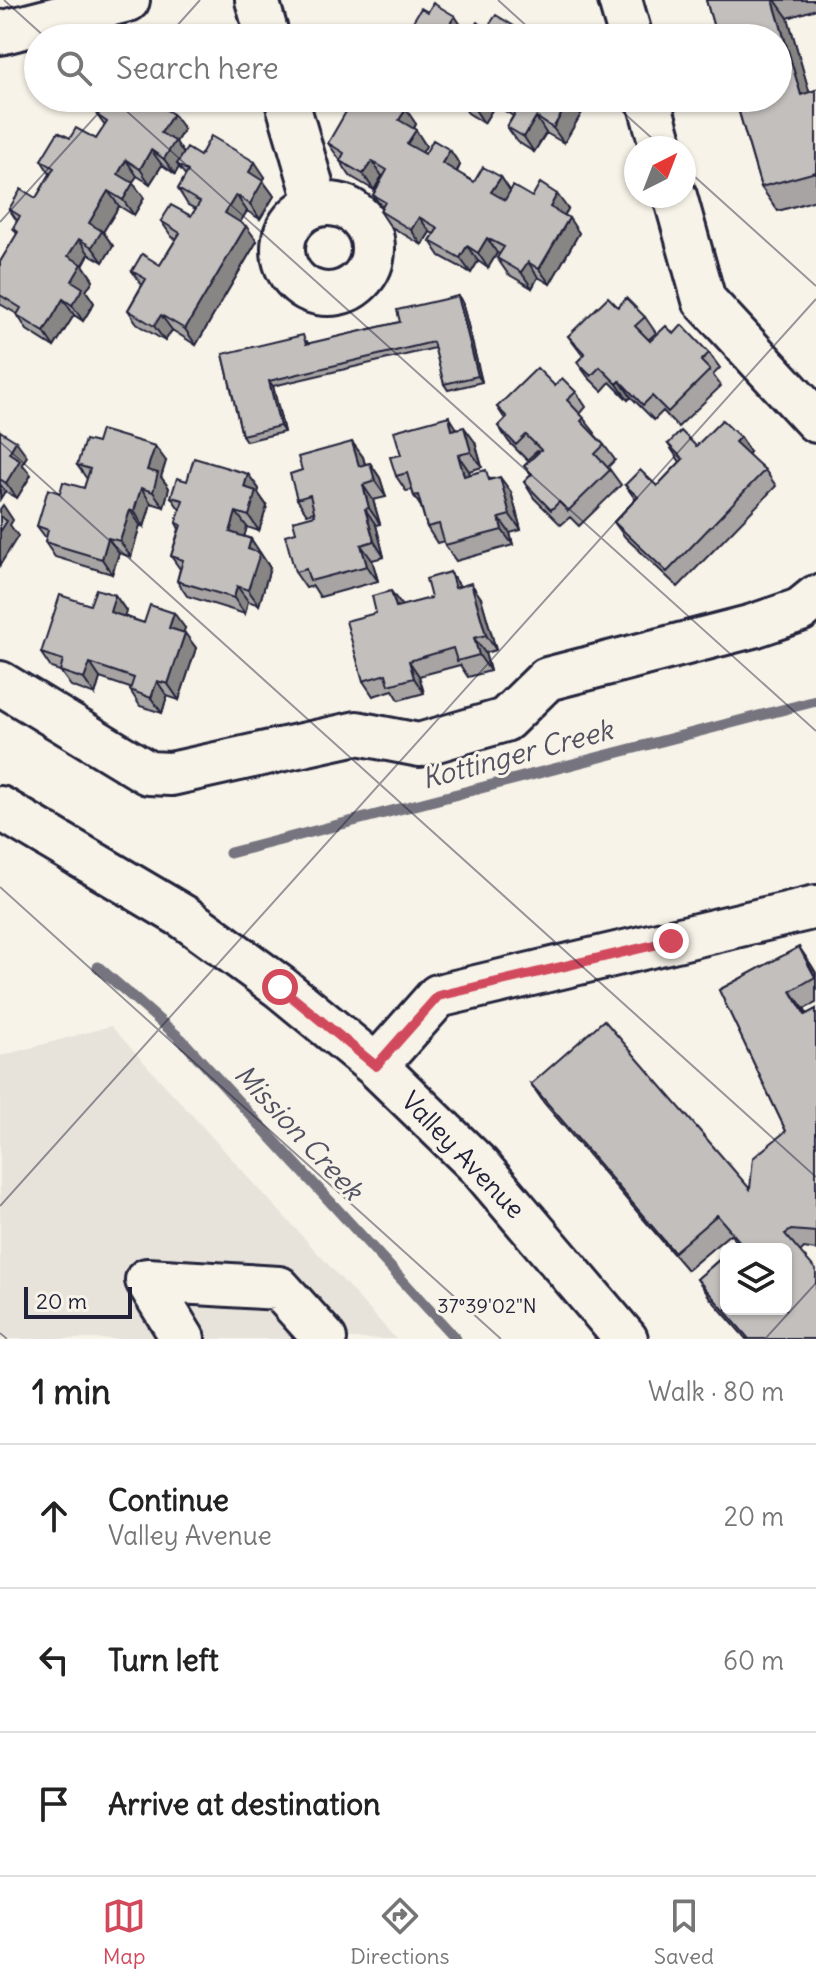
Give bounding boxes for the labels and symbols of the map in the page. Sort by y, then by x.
north arrow [624,136,696,208]
water label: Kottinger Creek [418,711,618,797]
route end [653,923,689,959]
route start [262,969,298,1005]
water label: Mission Creek [227,1057,372,1209]
street label: Valley Avenue [395,1084,532,1225]
scale bar [24,1283,132,1319]
text: 37°39'02"N [437,1293,537,1318]

